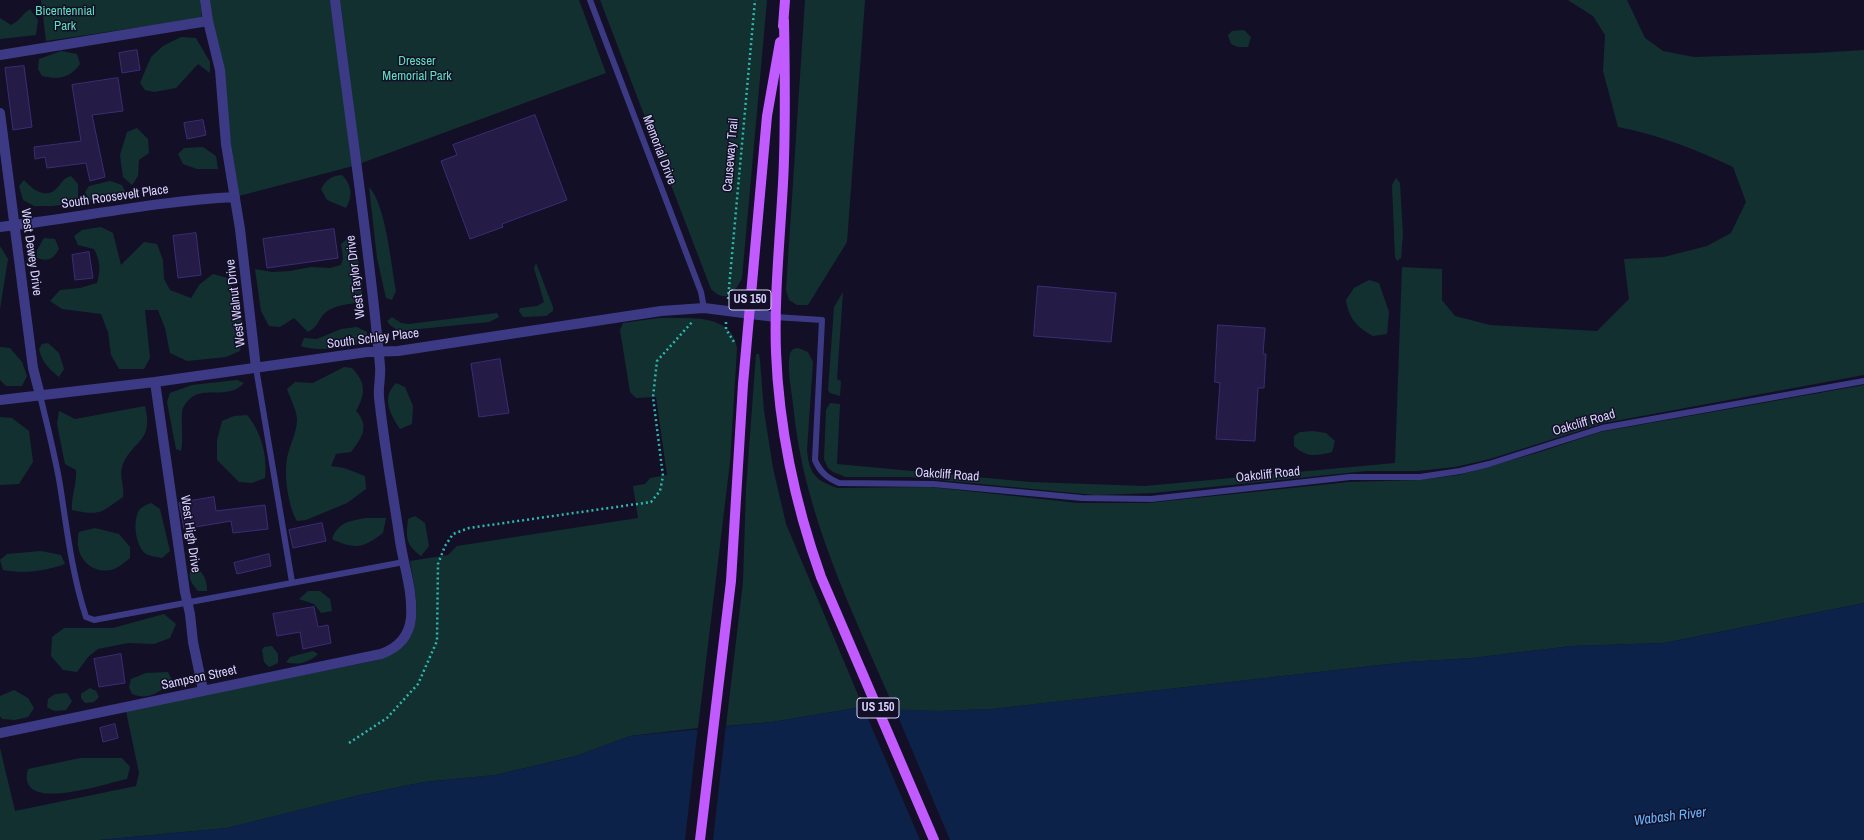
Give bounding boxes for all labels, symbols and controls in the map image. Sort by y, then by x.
park label: Bicentennial Park [35,4,95,35]
park label: Dresser Memorial Park [382,54,452,85]
street label: Memorial Drive [639,113,679,187]
street label: Causeway Trail [720,118,742,192]
street label: South Roosevelt Place [61,182,169,212]
street label: West Dewey Drive [17,207,45,297]
street label: West Taylor Drive [343,234,369,320]
street label: West Walnut Drive [223,258,249,348]
road number: US 150 [729,290,771,310]
street label: South Schley Place [326,326,420,352]
street label: Oakcliff Road [1551,407,1617,439]
street label: Oakcliff Road [1235,464,1301,486]
street label: Oakcliff Road [914,465,980,485]
street label: West High Drive [177,494,203,574]
street label: Sampson Street [160,662,238,694]
road number: US 150 [857,698,899,718]
water label: Wabash River [1633,804,1707,830]

